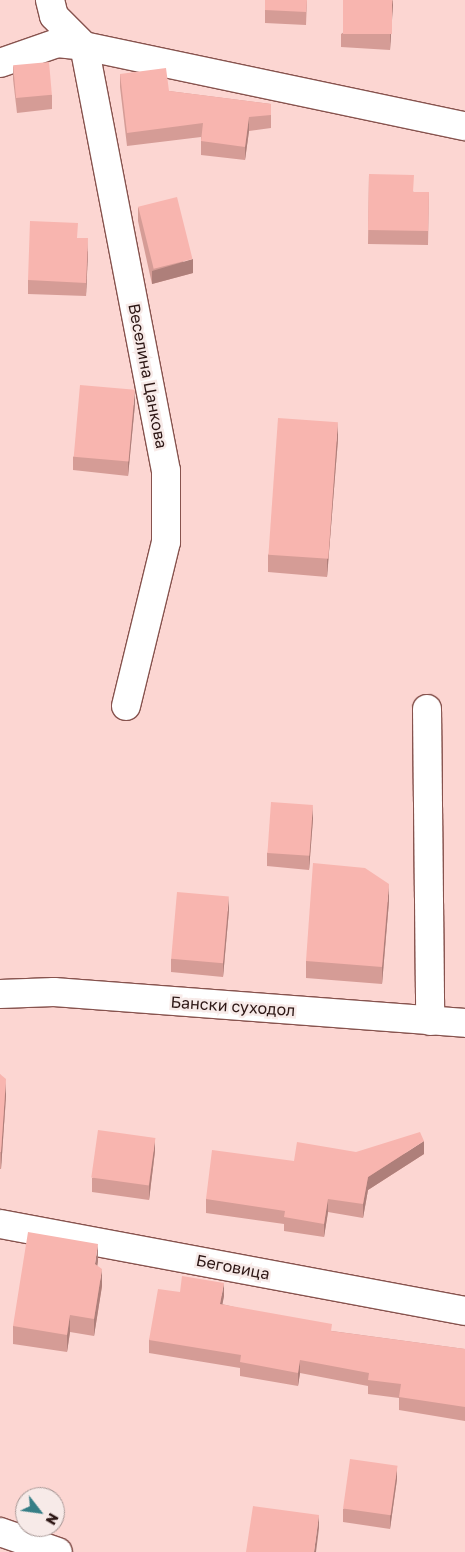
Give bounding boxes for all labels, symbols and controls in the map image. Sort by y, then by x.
street label: Веселина Цанкова [125,302,171,450]
street label: Бански суходол [170,992,296,1020]
street label: Беговица [195,1250,271,1284]
north arrow [15,1487,65,1537]
text: N [43,1510,63,1528]

